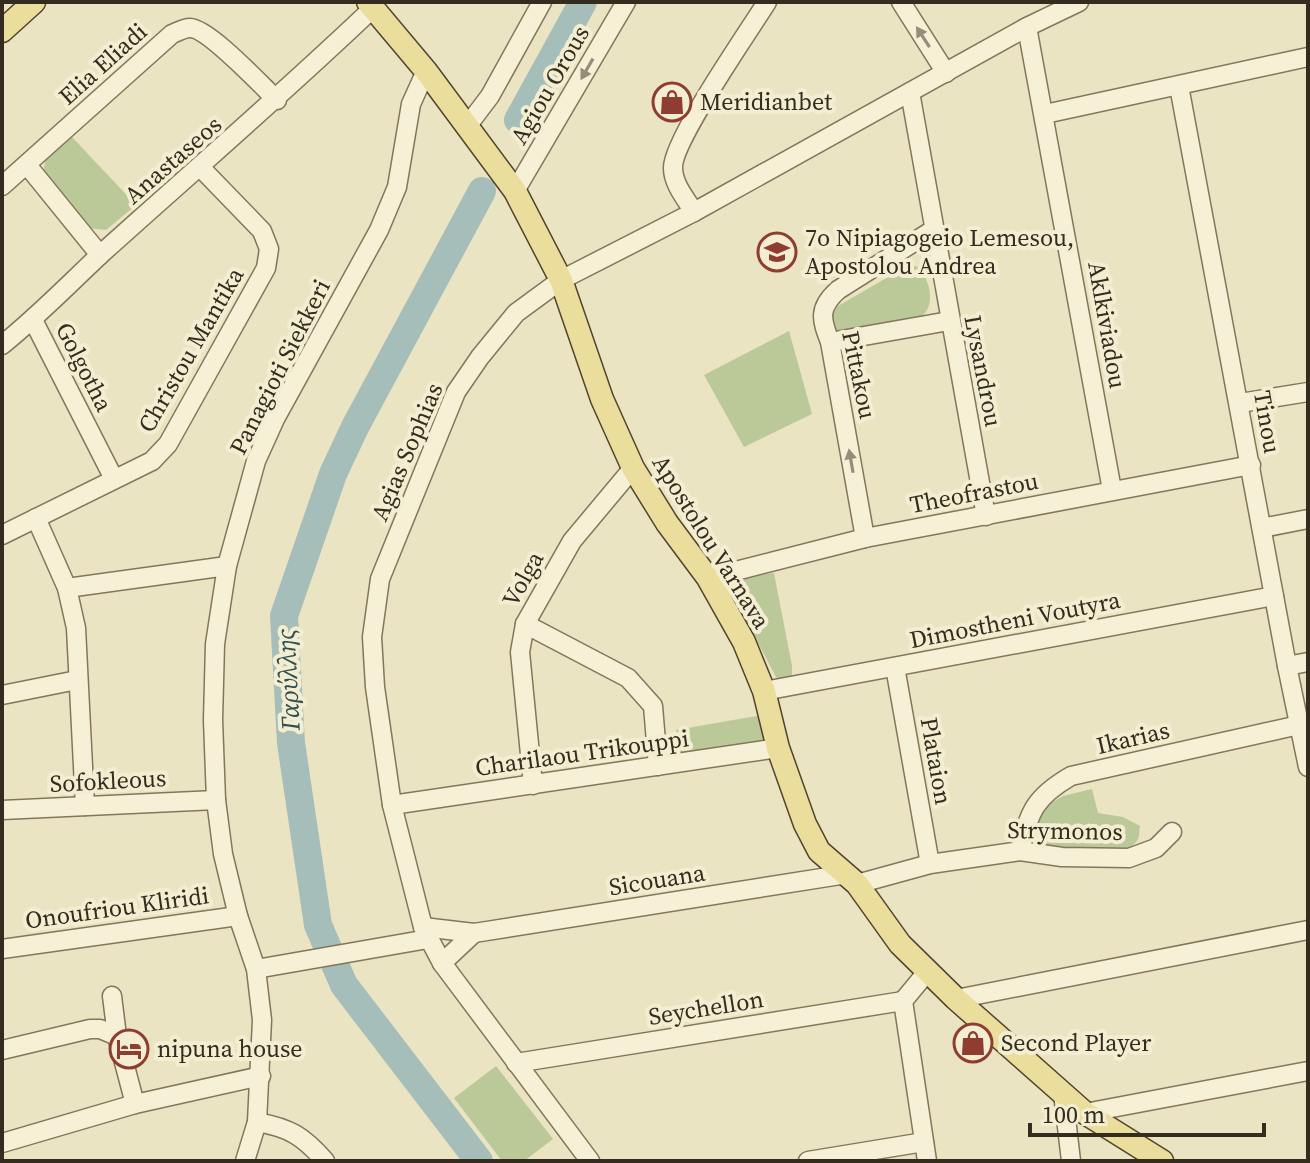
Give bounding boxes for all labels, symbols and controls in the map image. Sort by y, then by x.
street label: Elia Eliadi [51,15,154,112]
street label: Agiou Orous [502,19,597,150]
one-way arrow [916,27,931,48]
one-way arrow [580,58,594,80]
shop icon: Meridianbet [651,81,693,123]
place label: Meridianbet [700,85,832,118]
street label: Anastaseos [117,108,229,211]
place label: 7o Nipiagogeio Lemesou, Apostolou Andrea [805,221,1074,282]
school or university icon: 7o Nipiagogeio Lemesou, Apostolou Andrea [756,231,798,273]
street label: Aklkiviadou [1080,259,1135,391]
street label: Christou Mantika [130,260,252,438]
street label: Panagioti Siekkeri [221,273,338,460]
street label: Lysandrou [957,312,1010,430]
street label: Golgotha [48,317,121,418]
street label: Pittakou [834,328,885,422]
street label: Agias Sophias [363,378,450,526]
street label: Tinou [1246,388,1289,456]
street label: Apostolou Varnava [645,449,779,636]
one-way arrow [845,449,857,474]
street label: Theofrastou [907,464,1041,521]
street label: Volga [494,545,552,612]
street label: Dimostheni Voutyra [907,583,1124,656]
water label: Γαρύλλης [267,628,309,733]
street label: Ikarias [1093,713,1173,762]
street label: Plataion [913,715,960,807]
street label: Charilaou Trikouppi [473,721,691,784]
street label: Sofokleous [49,761,167,800]
street label: Strymonos [1007,813,1123,848]
street label: Sicouana [606,856,708,903]
street label: Onoufriou Kliridi [23,878,211,937]
street label: Seychellon [646,982,766,1033]
shop icon: Second Player [952,1022,994,1064]
place label: Second Player [1001,1026,1151,1059]
hotel icon: nipuna house [108,1028,150,1070]
place label: nipuna house [157,1032,303,1065]
scale bar [1030,1087,1264,1137]
text: 100 m [1042,1098,1105,1131]

